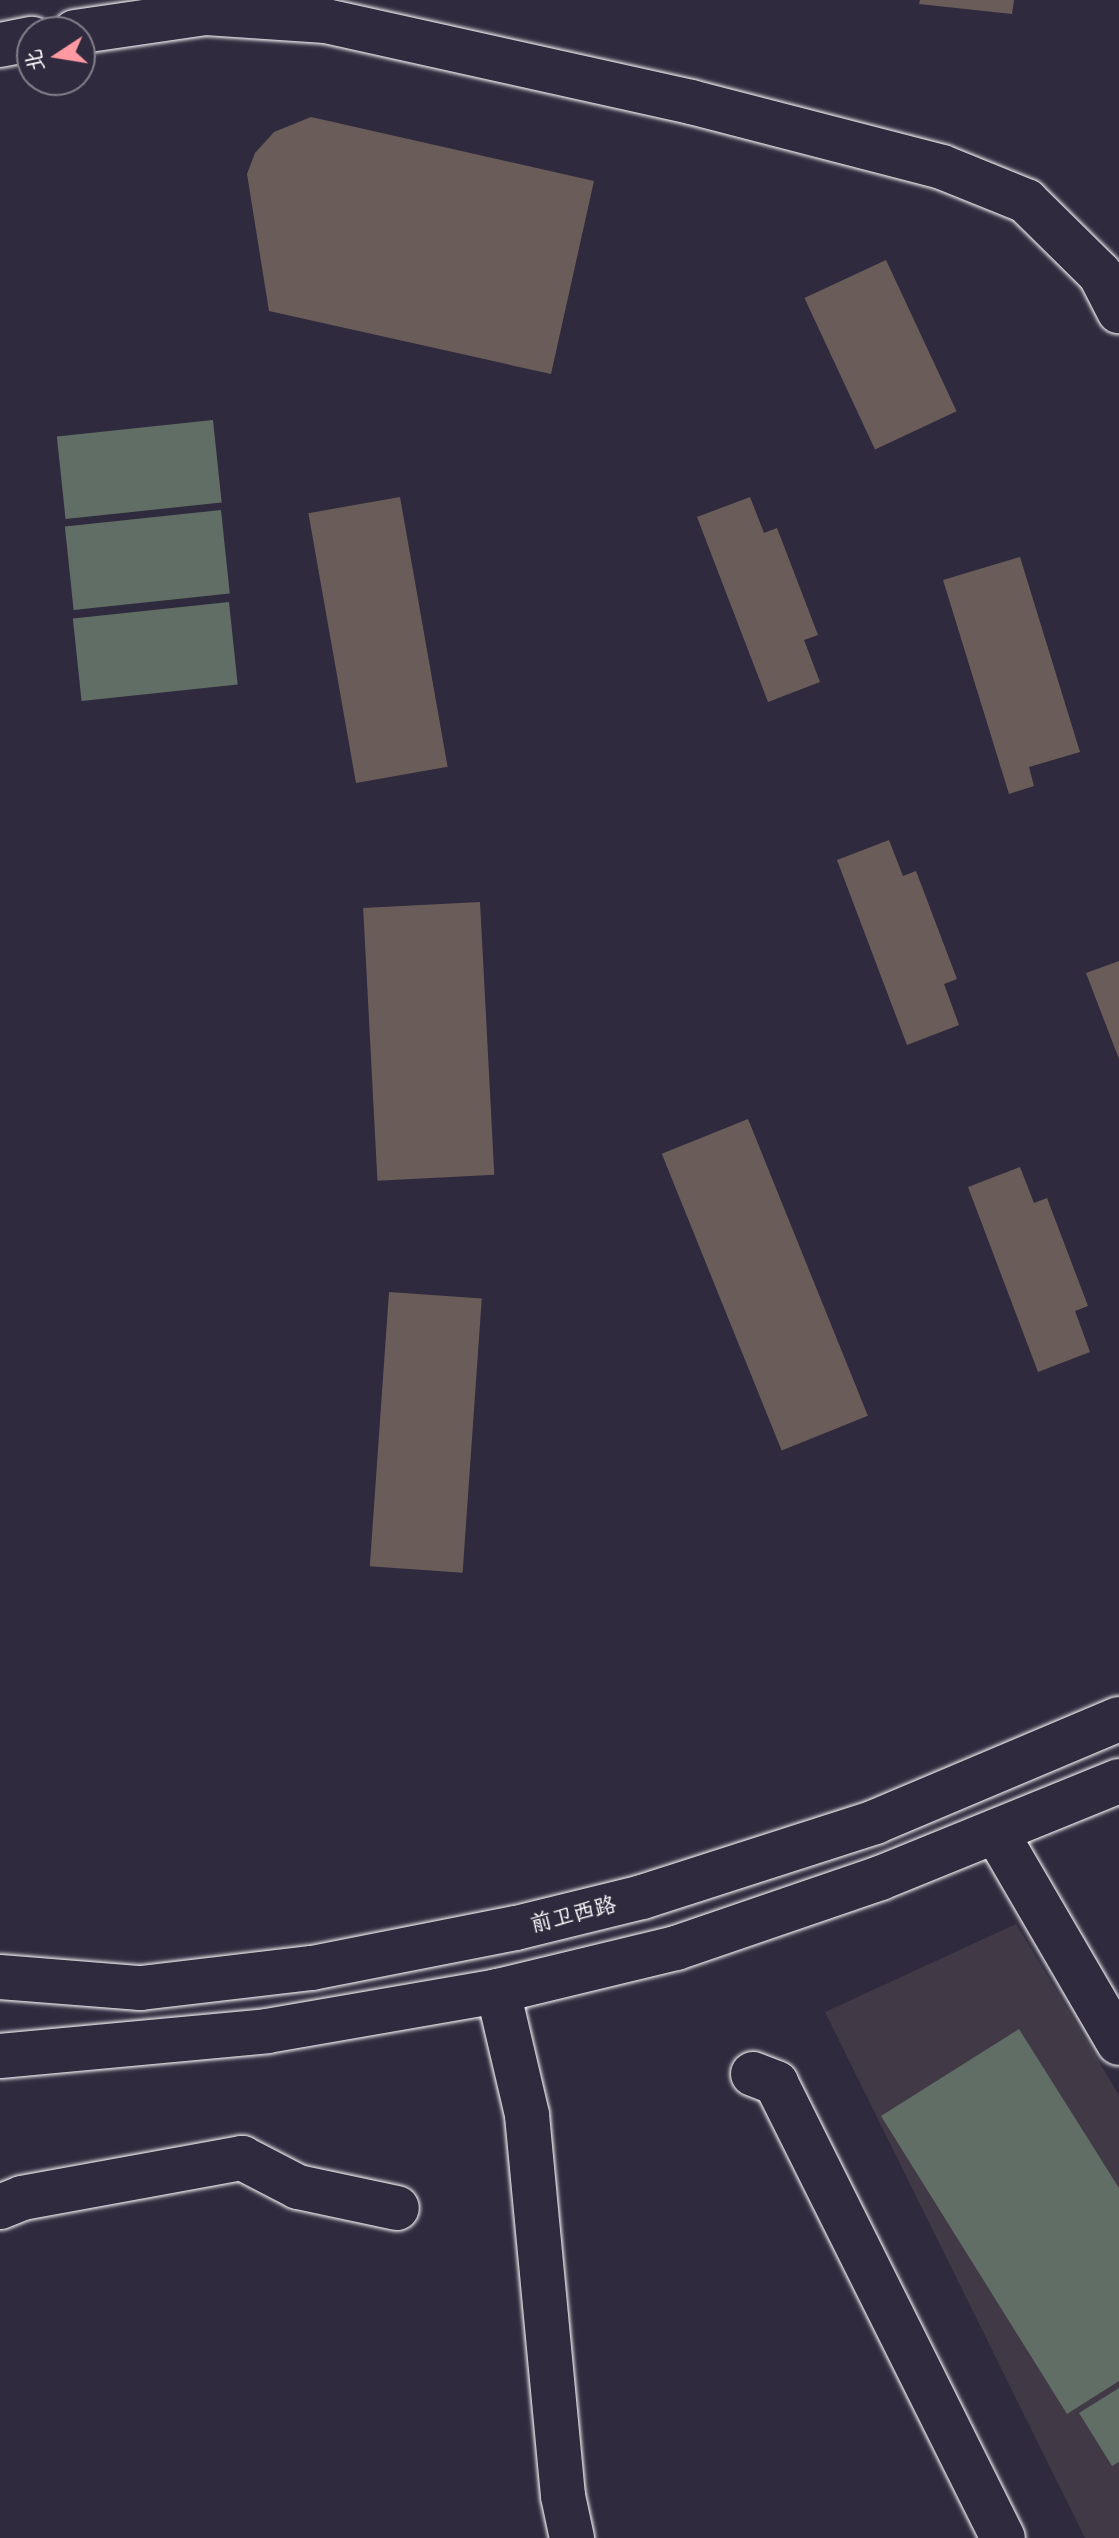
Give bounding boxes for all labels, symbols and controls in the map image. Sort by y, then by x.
north arrow [16,16,96,96]
text: 北 [18,47,50,74]
street label: 前卫西路 [527,1891,619,1937]

